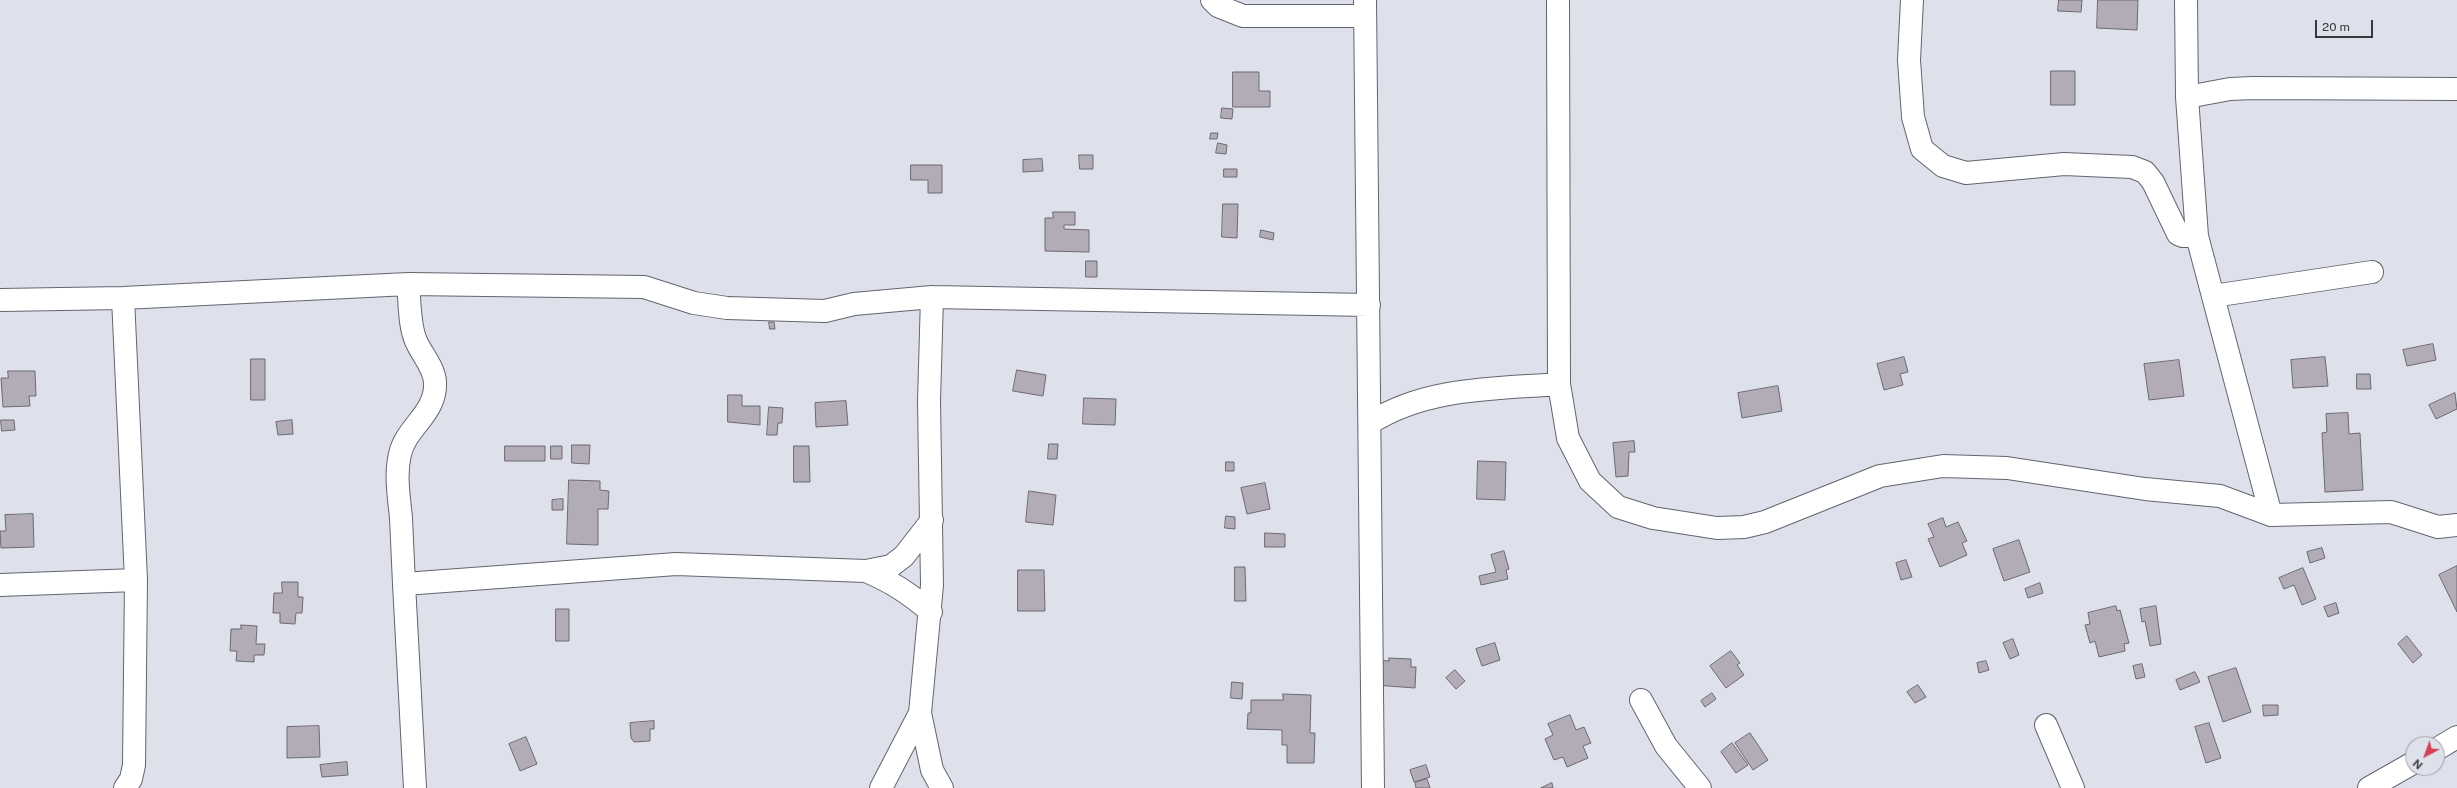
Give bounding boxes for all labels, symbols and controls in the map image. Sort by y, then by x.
scale bar [2317,12,2375,38]
text: 20 m [2322,20,2350,34]
north arrow [2405,736,2445,776]
text: N [2411,757,2425,772]

